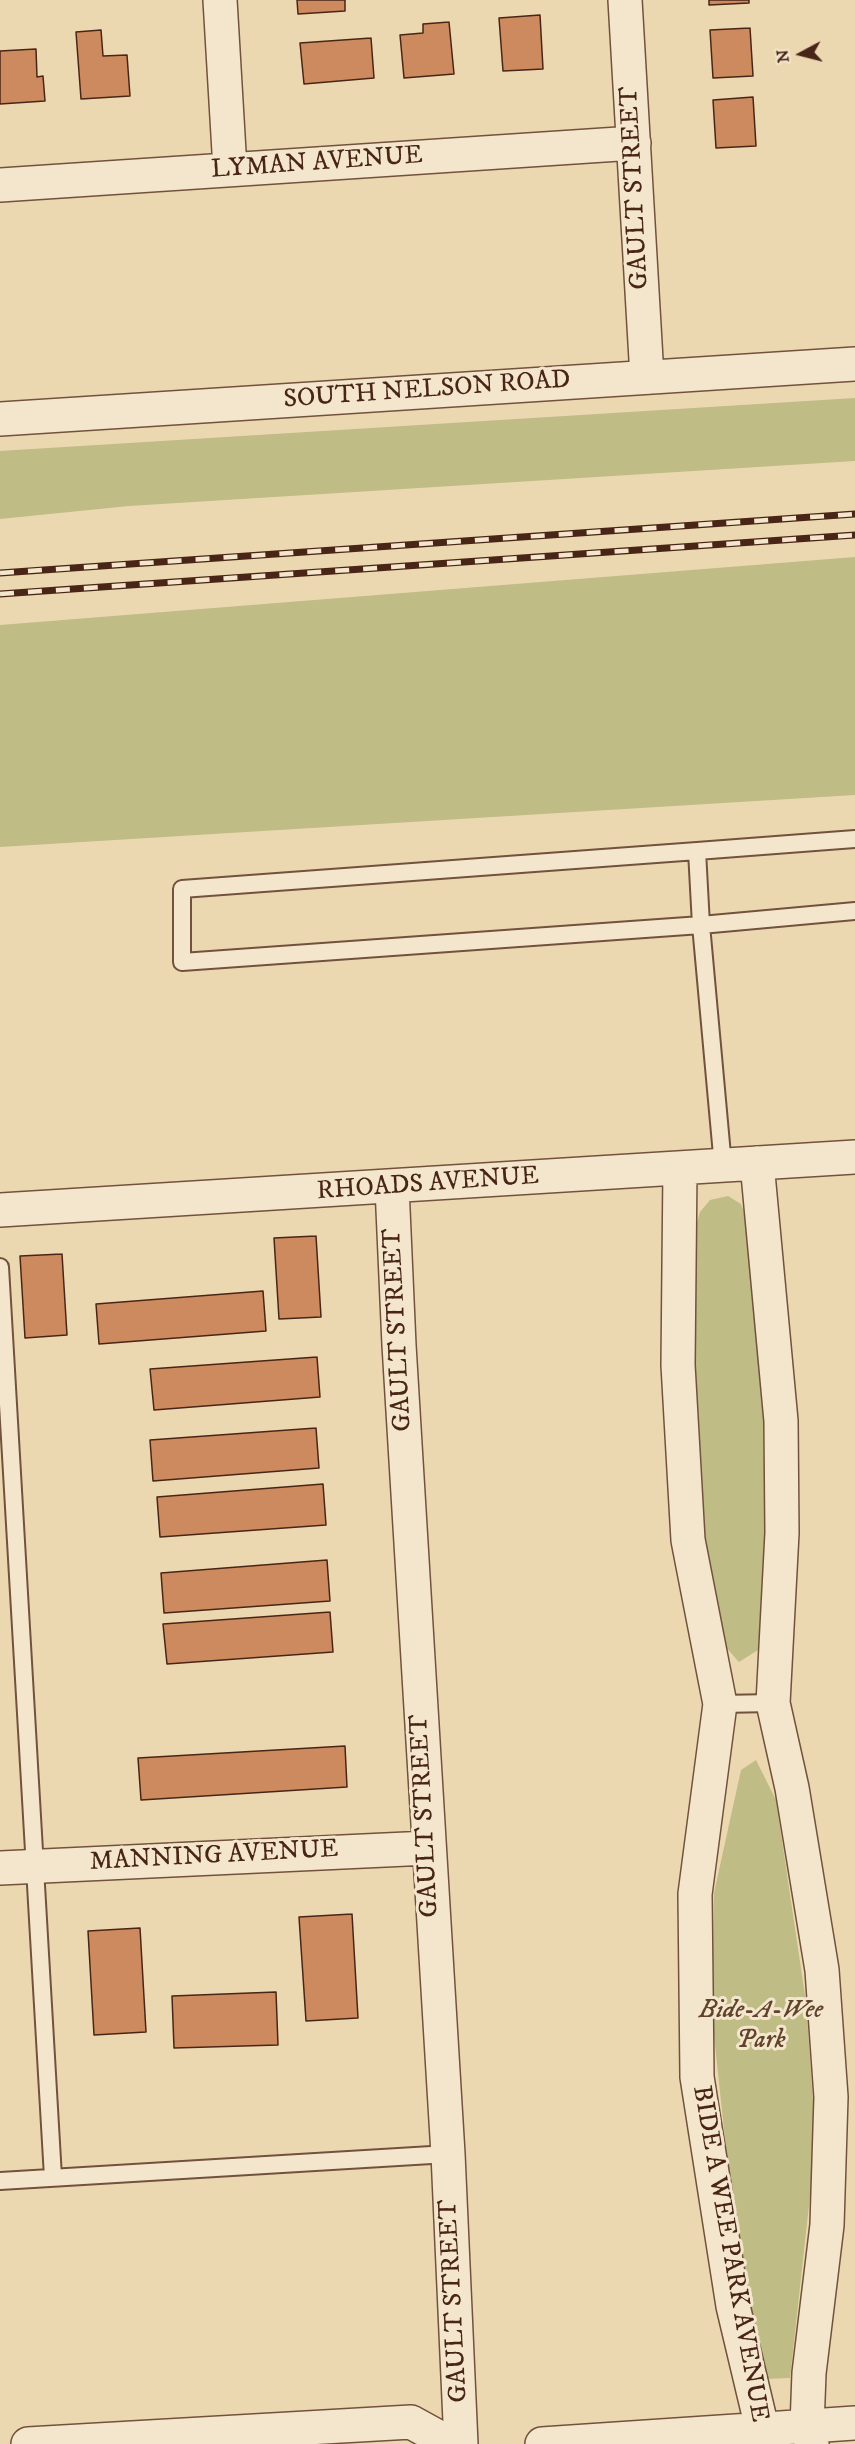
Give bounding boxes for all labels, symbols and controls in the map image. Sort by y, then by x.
north arrow [771,24,831,84]
text: N [772,48,794,64]
street label: GAULT STREET [615,86,657,290]
street label: LYMAN AVENUE [210,141,424,187]
street label: SOUTH NELSON ROAD [283,365,571,417]
street label: RHOADS AVENUE [316,1162,540,1208]
street label: GAULT STREET [378,1228,420,1432]
street label: GAULT STREET [405,1714,447,1918]
street label: MANNING AVENUE [89,1835,339,1879]
park label: Bide-A-Wee Park [699,1996,823,2058]
street label: BIDE A WEE PARK AVENUE [684,2083,774,2425]
street label: GAULT STREET [434,2199,476,2403]

